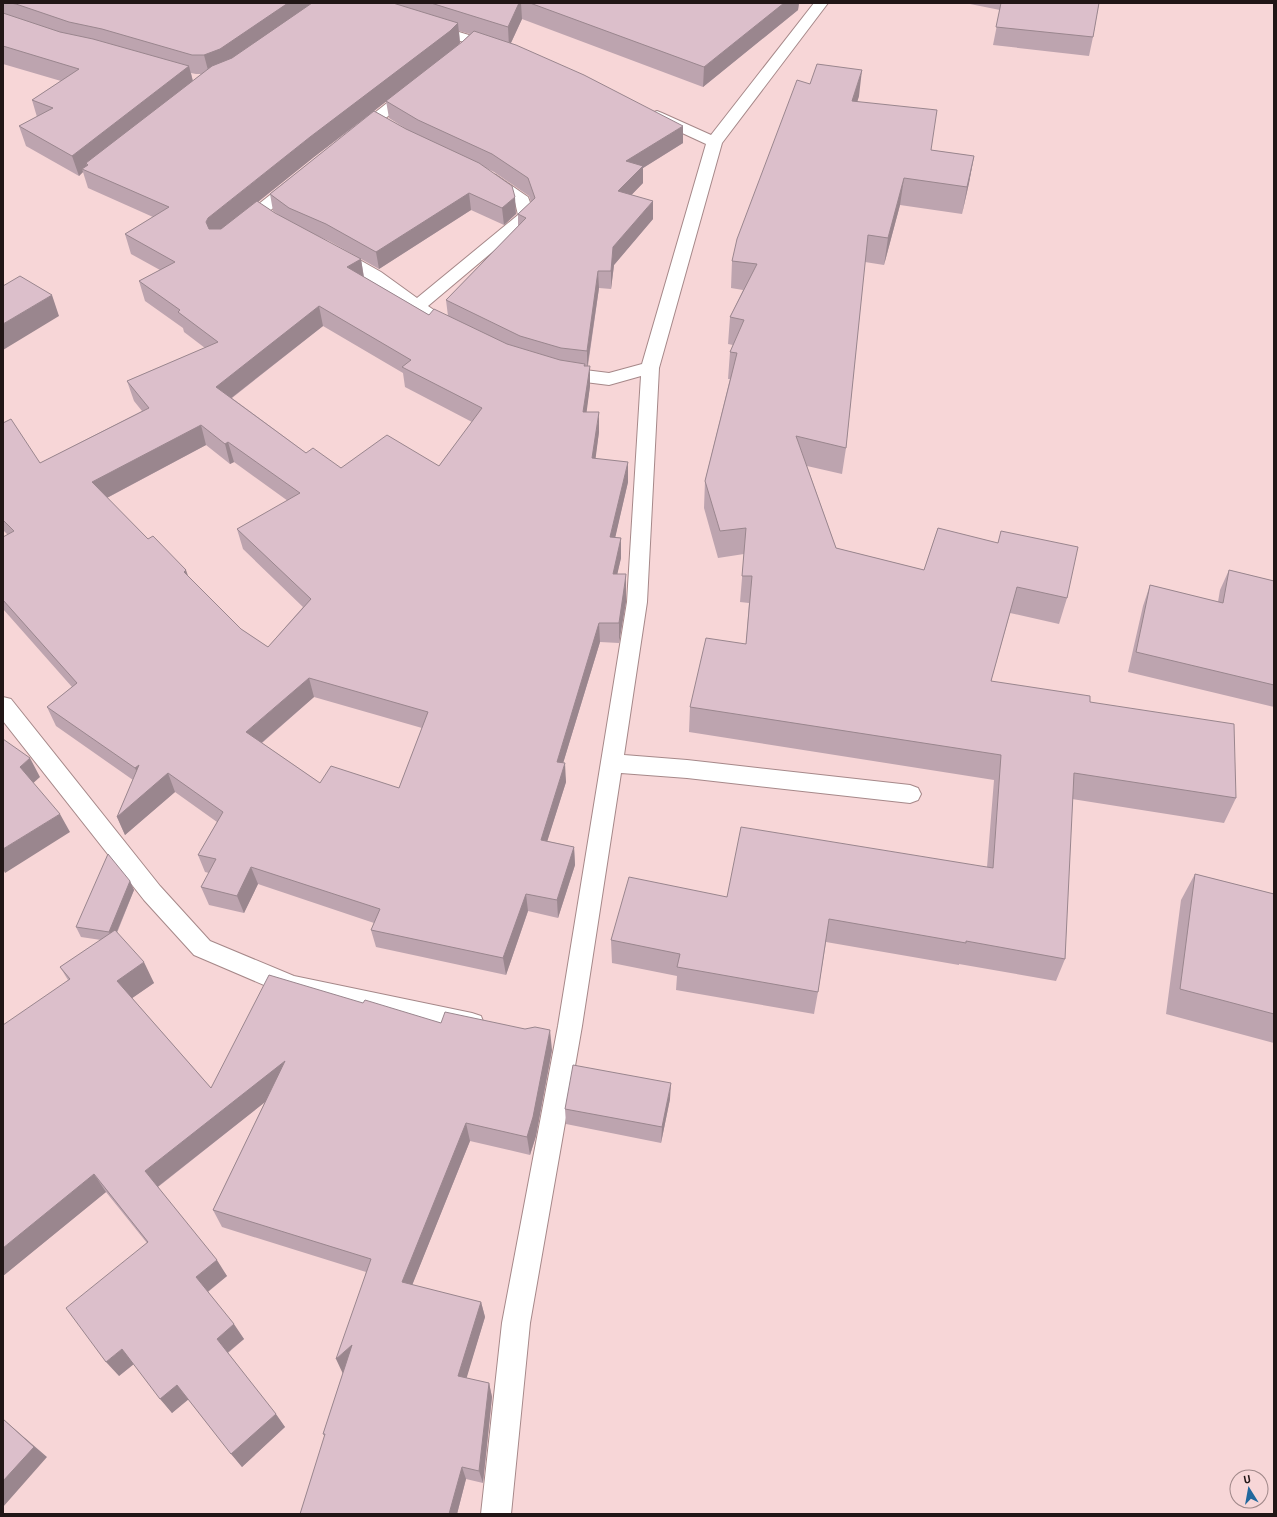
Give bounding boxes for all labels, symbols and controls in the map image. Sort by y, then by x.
north arrow [1229,1469,1269,1509]
text: U [1242,1472,1252,1486]

